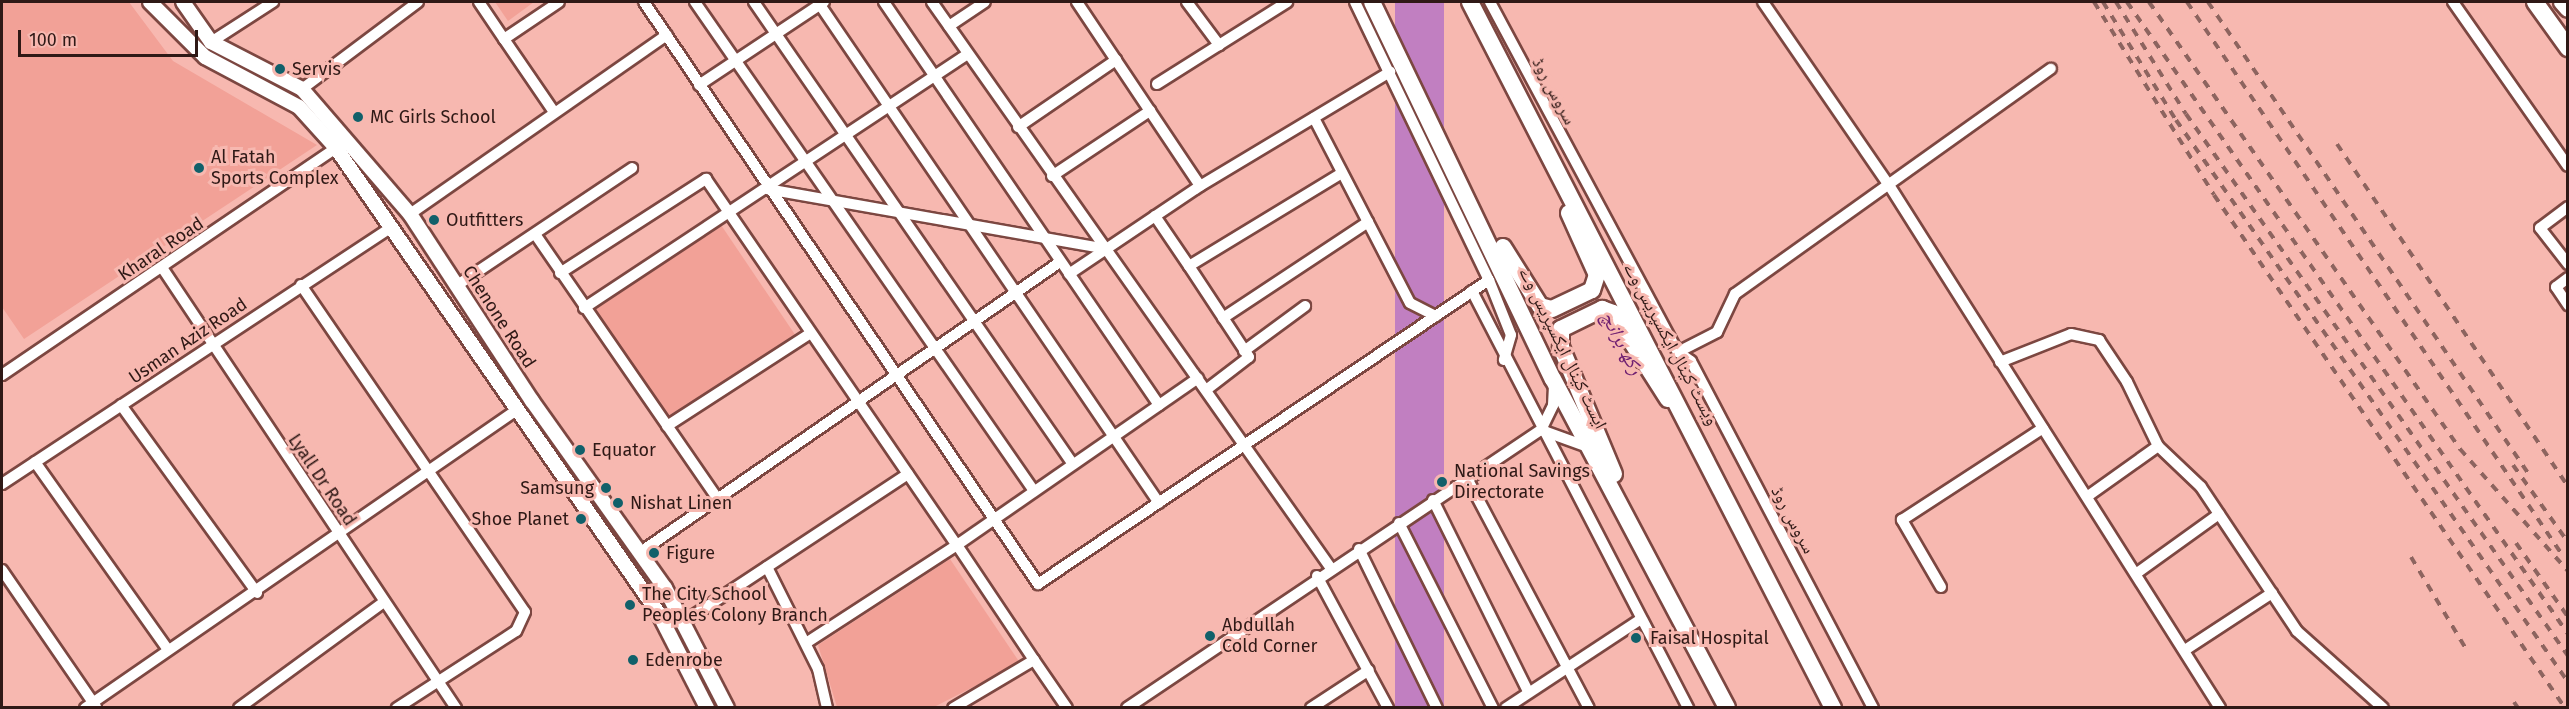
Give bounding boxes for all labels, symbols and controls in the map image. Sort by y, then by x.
scale bar [21,18,201,56]
text: 100 m [29,29,77,51]
street label: سروس روڈ [1527,54,1581,128]
place label: Servis [292,58,341,80]
marker: Servis [273,62,287,76]
place label: MC Girls School [370,106,496,128]
marker: MC Girls School [351,110,365,124]
place label: Al Fatah Sports Complex [211,147,339,190]
marker: Al Fatah Sports Complex [192,161,206,175]
place label: Outfitters [446,209,523,231]
street label: Kharal Road [114,213,208,285]
marker: Outfitters [427,213,441,227]
street label: ویسٹ کینال ایکسپریس وے [1619,259,1723,429]
street label: Chenone Road [458,262,540,372]
street label: ایسٹ کینال ایکسپریس وے [1514,264,1612,432]
street label: Usman Aziz Road [125,293,251,389]
water label: رکھ برانچ [1596,307,1648,379]
street label: Lyall Dr Road [283,430,361,530]
place label: Equator [592,439,656,461]
marker: Equator [573,443,587,457]
place label: National Savings Directorate [1454,461,1590,504]
marker: National Savings Directorate [1435,475,1449,489]
place label: Samsung [520,477,594,499]
marker: Samsung [599,481,613,495]
street label: سروس روڈ [1766,483,1820,557]
place label: Nishat Linen [630,492,732,514]
marker: Nishat Linen [611,496,625,510]
place label: Shoe Planet [471,508,569,530]
marker: Shoe Planet [574,512,588,526]
place label: Figure [666,542,715,564]
marker: Figure [647,546,661,560]
place label: The City School Peoples Colony Branch [642,584,828,626]
marker: The City School Peoples Colony Branch [623,598,637,612]
place label: Abdullah Cold Corner [1222,615,1317,658]
place label: Faisal Hospital [1650,627,1769,649]
marker: Abdullah Cold Corner [1203,629,1217,643]
marker: Faisal Hospital [1627,629,1645,647]
place label: Edenrobe [645,649,723,671]
marker: Edenrobe [626,653,640,667]

